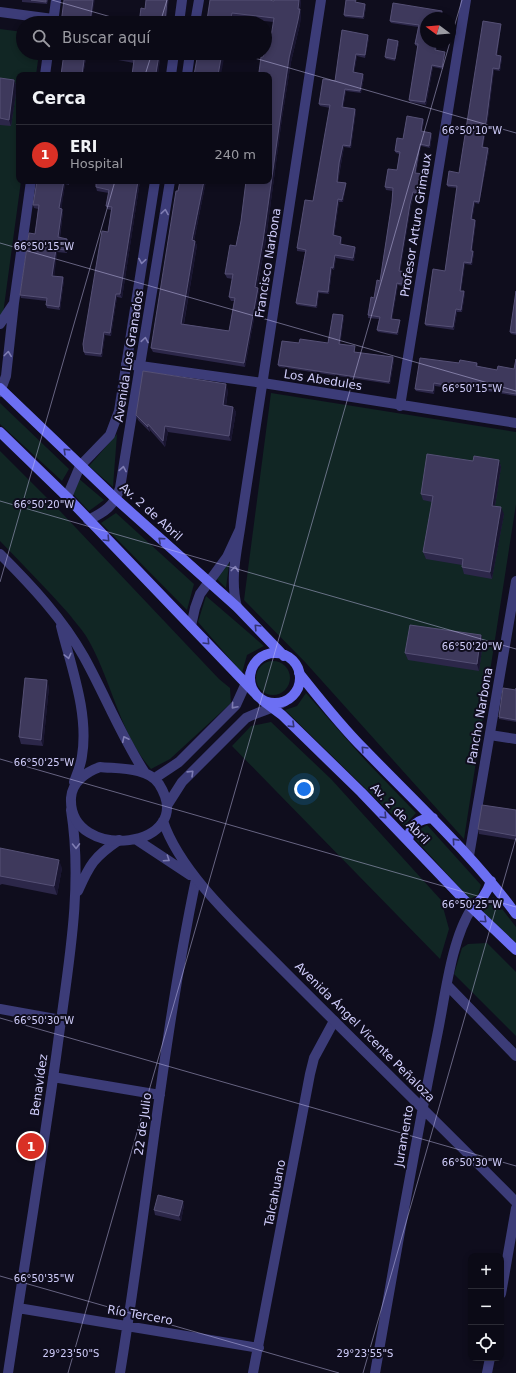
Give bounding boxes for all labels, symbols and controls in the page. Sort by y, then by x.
north arrow [420,12,456,48]
search box [16,16,272,60]
icon: search [30,27,52,49]
text: Buscar aquí [62,29,150,47]
text: Cerca [32,88,86,108]
text: 66°50'10"W [442,125,502,136]
text: ERI [70,138,97,156]
text: 1 [40,147,50,162]
text: 240 m [214,147,256,162]
street label: Profesor Arturo Grimaux [398,152,434,298]
text: Hospital [70,156,123,171]
street label: Francisco Narbona [252,207,284,319]
one-way arrow [160,209,169,215]
text: 66°50'15"W [14,241,74,252]
one-way arrow [138,258,147,264]
street label: Avenida Los Granados [112,289,146,423]
one-way arrow [140,337,149,344]
one-way arrow [3,351,12,357]
street label: Los Abedules [283,367,363,393]
text: 66°50'15"W [442,383,502,394]
one-way arrow [63,449,71,456]
one-way arrow [119,465,127,472]
street label: Av. 2 de Abril [117,480,185,544]
text: 66°50'20"W [14,499,74,510]
one-way arrow [102,534,110,542]
one-way arrow [159,537,166,544]
one-way arrow [230,565,239,572]
one-way arrow [254,624,262,632]
one-way arrow [202,637,210,645]
text: 66°50'20"W [442,641,502,652]
one-way arrow [64,653,72,659]
street label: Pancho Narbona [465,666,495,766]
one-way arrow [231,701,238,709]
one-way arrow [287,720,295,728]
one-way arrow [122,736,130,744]
one-way arrow [361,746,368,754]
text: 66°50'25"W [14,757,74,768]
one-way arrow [186,770,194,778]
your location [294,779,314,799]
street label: Av. 2 de Abril [368,781,432,847]
one-way arrow [380,811,387,819]
one-way arrow [452,838,459,846]
one-way arrow [72,843,80,849]
one-way arrow [163,854,170,861]
text: 66°50'25"W [442,899,502,910]
one-way arrow [480,915,487,922]
street label: Avenida Ángel Vicente Peñaloza [292,958,439,1105]
text: 66°50'30"W [14,1015,74,1026]
street label: Benavídez [28,1053,50,1117]
street label: 22 de Julio [132,1092,154,1156]
street label: Juramento [392,1104,416,1169]
pin: 1 [18,1131,44,1161]
text: 66°50'30"W [442,1157,502,1168]
street label: Talcahuano [261,1159,288,1228]
map controls [468,1253,504,1361]
button: + [468,1253,504,1289]
text: 66°50'35"W [14,1273,74,1284]
button: − [468,1289,504,1325]
street label: Río Tercero [106,1302,174,1328]
button: locate [468,1325,504,1361]
text: 29°23'50"S [43,1348,99,1359]
text: 29°23'55"S [337,1348,393,1359]

